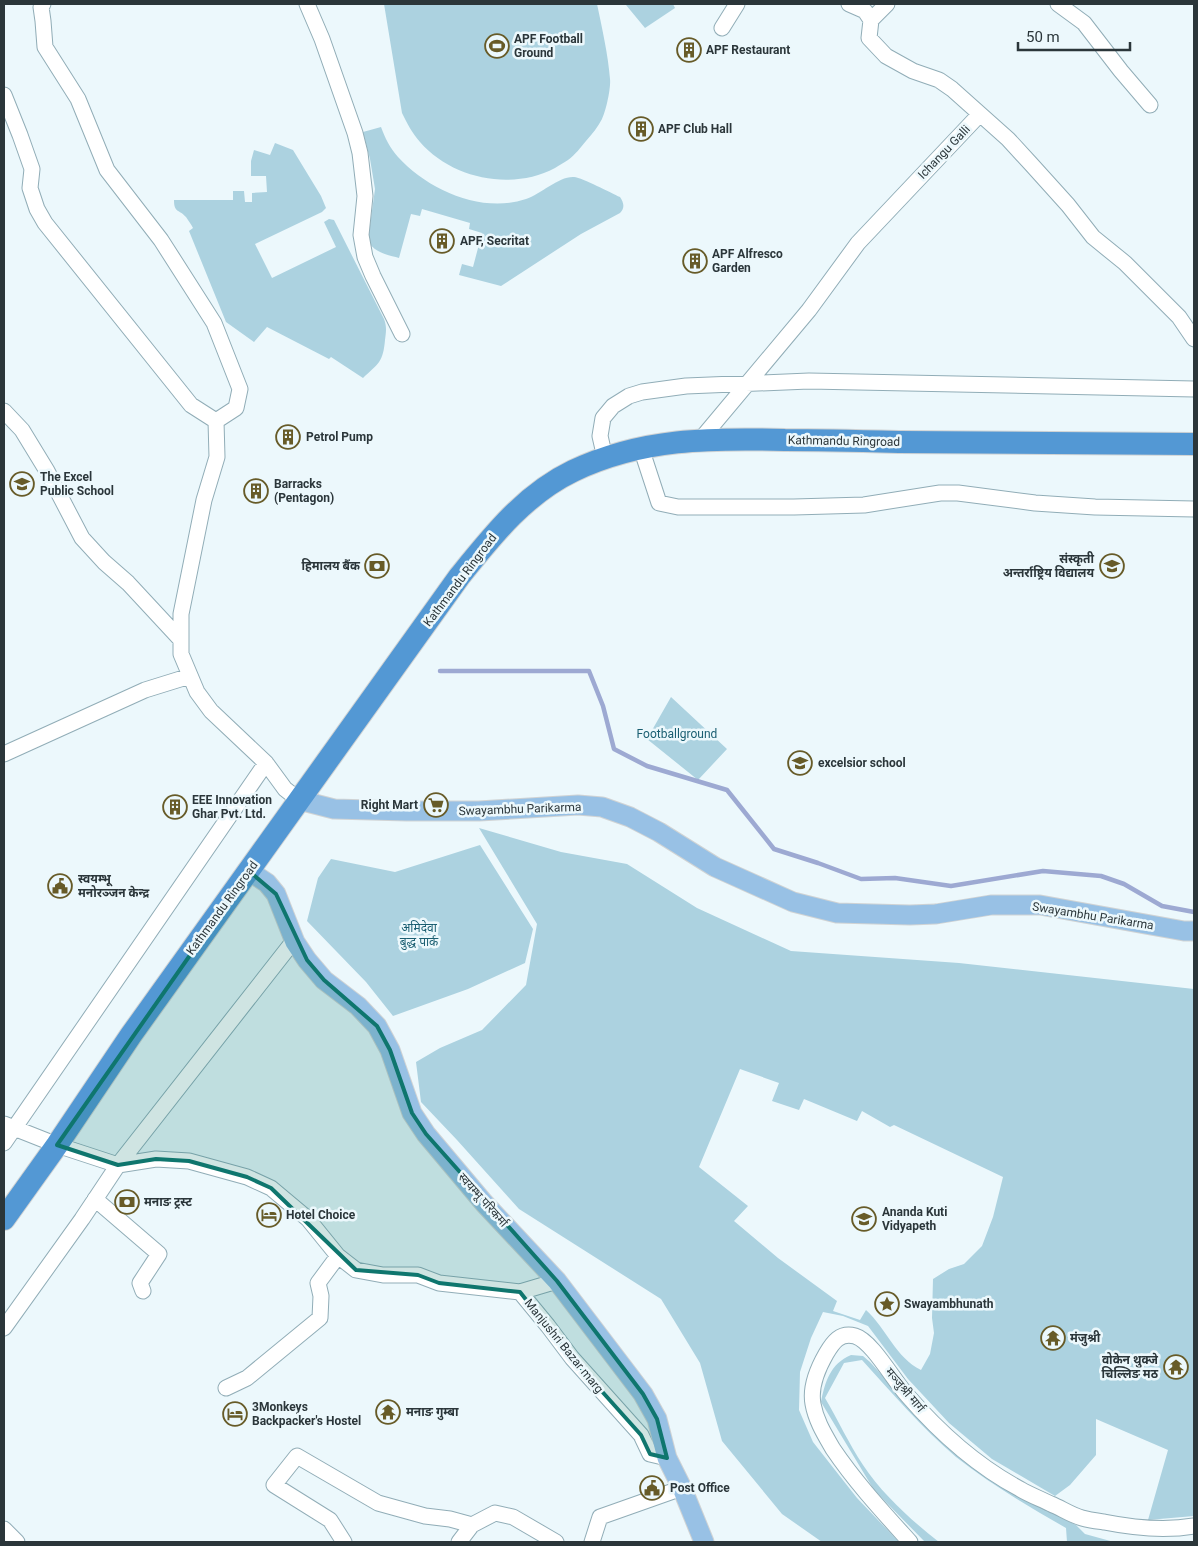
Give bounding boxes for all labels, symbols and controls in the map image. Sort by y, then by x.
scale bar [1018,20,1130,52]
text: 50 m [1026,28,1060,46]
place label: APF Football Ground [514,32,583,60]
sports icon: APF Football Ground [484,33,510,59]
building icon: APF Restaurant [676,37,702,63]
place label: APF Restaurant [706,43,790,57]
building icon: APF Club Hall [628,116,654,142]
place label: APF Club Hall [658,122,732,136]
street label: Ichangu Galli [915,122,973,182]
building icon: APF, Secritat [429,228,455,254]
place label: APF, Secritat [460,234,529,248]
place label: APF Alfresco Garden [712,247,783,275]
building icon: APF Alfresco Garden [682,248,708,274]
building icon: Petrol Pump [275,424,301,450]
place label: Petrol Pump [306,430,373,444]
street label: Kathmandu Ringroad [788,433,900,449]
place label: The Excel Public School [40,470,114,498]
school or university icon: The Excel Public School [9,471,35,497]
place label: Barracks (Pentagon) [274,477,334,505]
building icon: Barracks (Pentagon) [243,478,269,504]
street label: Kathmandu Ringroad [421,531,499,629]
place label: संस्कृती अन्तर्राष्ट्रिय विद्यालय [1003,551,1094,580]
bank icon: हिमालय बैंक [364,553,390,579]
school or university icon: संस्कृती अन्तर्राष्ट्रिय विद्यालय [1099,553,1125,579]
place label: हिमालय बैंक [301,558,361,573]
park label: Footballground [637,727,717,741]
school or university icon: excelsior school [787,750,813,776]
place label: excelsior school [818,756,906,770]
supermarket icon: Right Mart [423,792,449,818]
place label: EEE Innovation Ghar Pvt. Ltd. [192,793,272,821]
building icon: EEE Innovation Ghar Pvt. Ltd. [162,794,188,820]
place label: Right Mart [361,798,418,812]
street label: Swayambhu Parikarma [458,800,582,818]
street label: Kathmandu Ringroad [183,858,261,958]
place label: स्वयम्भू मनोरञ्जन केन्द्र [78,872,149,900]
public building icon: स्वयम्भू मनोरञ्जन केन्द्र [47,873,73,899]
street label: Swayambhu Parikarma [1031,899,1155,933]
park label: अमिदेवा बुद्ध पार्क [400,920,439,950]
street label: स्वयम्भू परिकर्मा [454,1170,512,1231]
bank icon: मनाङ ट्रस्ट [114,1189,140,1215]
place label: मनाङ ट्रस्ट [144,1195,192,1209]
hotel icon: Hotel Choice [256,1202,282,1228]
place label: Ananda Kuti Vidyapeth [882,1205,947,1233]
school or university icon: Ananda Kuti Vidyapeth [851,1206,877,1232]
place label: Hotel Choice [286,1208,356,1222]
place icon: Swayambhunath [874,1291,900,1317]
street label: Manjushri Bazar marg [522,1296,606,1396]
place label: Swayambhunath [904,1297,994,1311]
temple icon: मंजुश्री [1040,1325,1066,1351]
place label: मंजुश्री [1070,1330,1101,1347]
place label: वोकेन थुक्जे चिल्लिङ मठ [1102,1352,1159,1381]
temple icon: वोकेन थुक्जे चिल्लिङ मठ [1163,1354,1189,1380]
street label: मञ्जुश्री मार्ग [882,1364,929,1416]
temple icon: मनाङ गुम्बा [375,1399,401,1425]
place label: 3Monkeys Backpacker's Hostel [252,1400,361,1428]
hotel icon: 3Monkeys Backpacker's Hostel [222,1401,248,1427]
place label: मनाङ गुम्बा [406,1405,459,1421]
public building icon: Post Office [639,1475,665,1501]
place label: Post Office [670,1481,730,1495]

